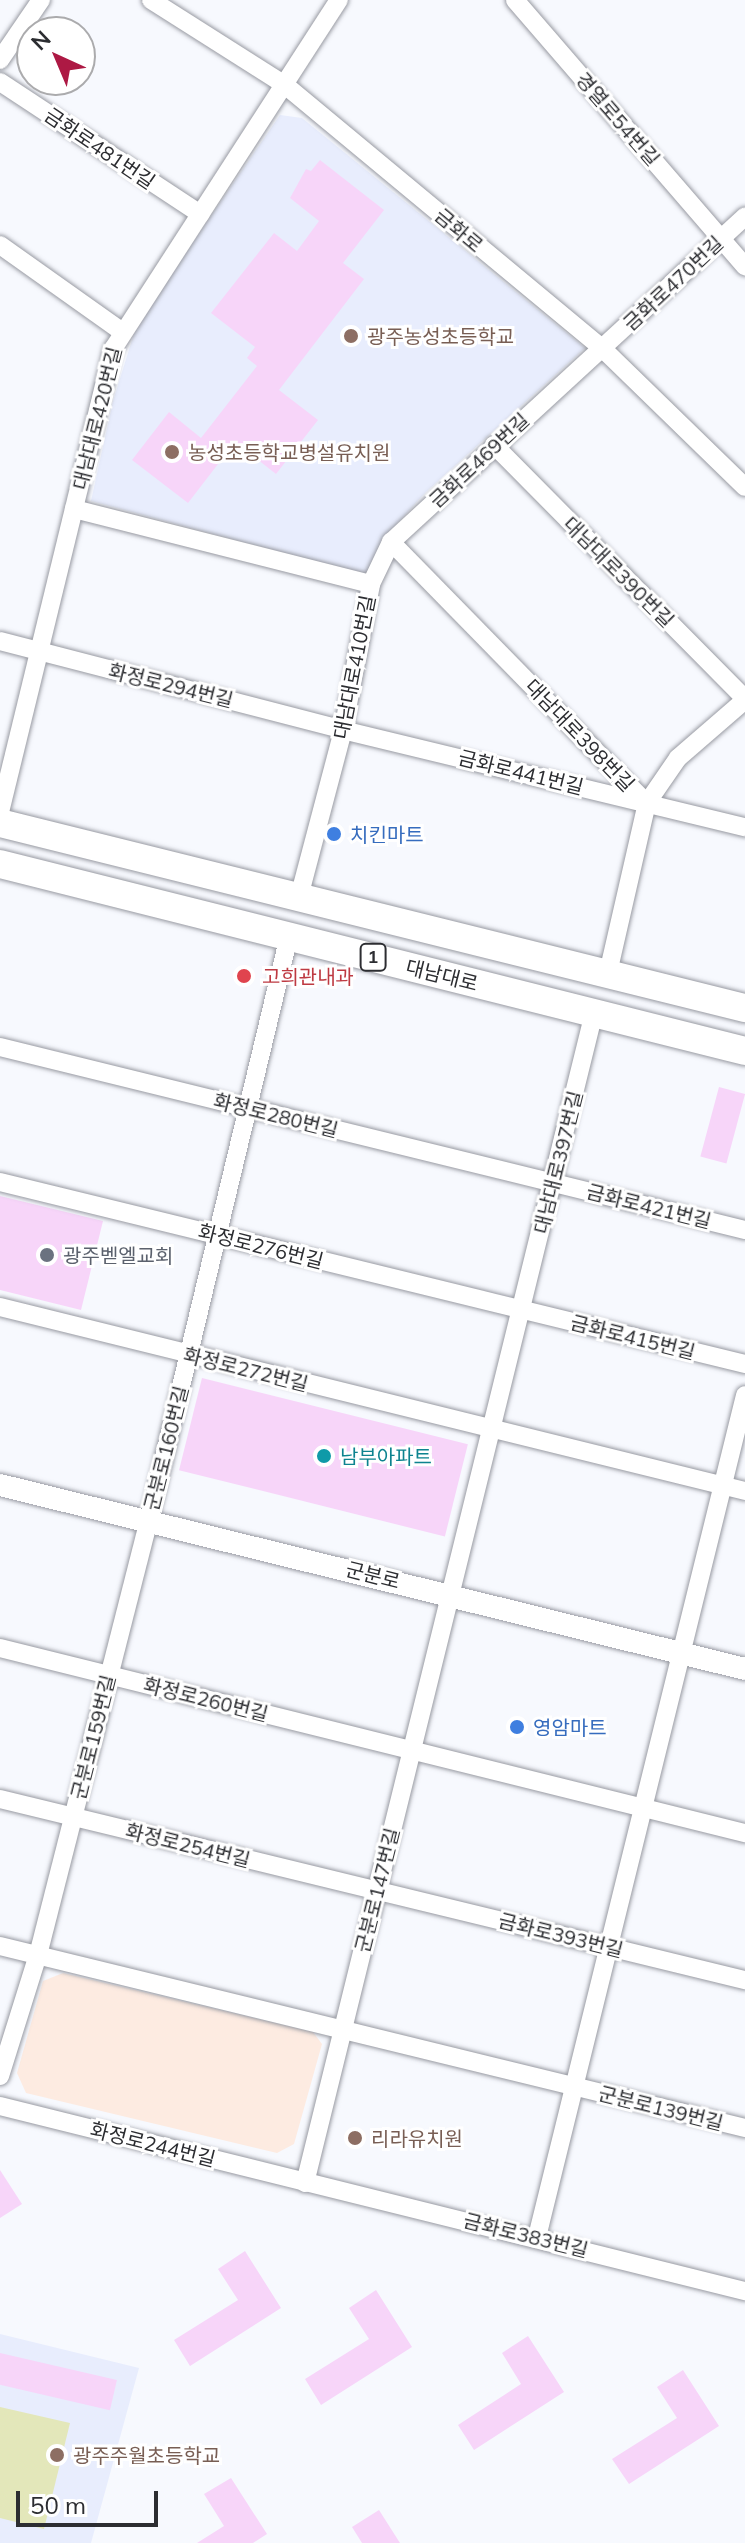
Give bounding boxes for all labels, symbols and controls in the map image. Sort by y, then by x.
north arrow [16,16,96,96]
text: N [25,24,56,56]
street label: 경열로54번길 [571,67,665,171]
street label: 금화로481번길 [40,102,160,194]
street label: 금화로 [430,203,488,257]
street label: 금화로470번길 [618,231,728,335]
place label: 광주농성초등학교 [367,324,514,348]
marker: 광주농성초등학교 [342,327,360,345]
street label: 대남대로420번길 [68,344,126,492]
street label: 금화로469번길 [424,408,534,512]
place label: 농성초등학교병설유치원 [188,440,390,464]
marker: 농성초등학교병설유치원 [163,443,181,461]
street label: 대남대로390번길 [559,512,679,632]
street label: 대남대로410번길 [328,593,380,741]
street label: 화정로294번길 [106,658,236,712]
street label: 대남대로398번길 [521,674,639,796]
street label: 금화로441번길 [456,745,586,799]
place label: 치킨마트 [350,822,424,846]
marker: 치킨마트 [325,825,343,843]
road number: 1 [359,943,387,971]
street label: 대남대로 [403,954,481,996]
place label: 고희관내과 [262,964,354,988]
marker: 고희관내과 [233,965,255,987]
street label: 화정로280번길 [211,1088,341,1142]
street label: 대남대로397번길 [529,1088,587,1236]
street label: 금화로421번길 [584,1179,714,1233]
street label: 화정로276번길 [196,1219,326,1273]
place label: 광주벧엘교회 [63,1243,173,1267]
marker: 광주벧엘교회 [38,1246,56,1264]
street label: 금화로415번길 [568,1310,698,1364]
street label: 화정로272번길 [181,1342,311,1396]
street label: 군분로160번길 [139,1383,193,1513]
place label: 남부아파트 [340,1444,432,1468]
marker: 남부아파트 [315,1447,333,1465]
street label: 군분로 [343,1557,403,1593]
street label: 군분로159번길 [66,1672,120,1802]
street label: 화정로260번길 [141,1672,271,1726]
place label: 영암마트 [533,1715,607,1739]
marker: 영암마트 [508,1718,526,1736]
street label: 화정로254번길 [123,1818,253,1872]
street label: 군분로147번길 [350,1825,404,1955]
street label: 금화로393번길 [496,1908,626,1962]
street label: 군분로139번길 [596,2081,726,2135]
street label: 화정로244번길 [88,2117,218,2171]
place label: 리라유치원 [371,2126,463,2150]
marker: 리라유치원 [346,2129,364,2147]
street label: 금화로383번길 [461,2208,591,2262]
place label: 광주주월초등학교 [73,2443,220,2467]
marker: 광주주월초등학교 [48,2446,66,2464]
scale bar [20,2475,162,2525]
text: 50 m [30,2490,86,2520]

